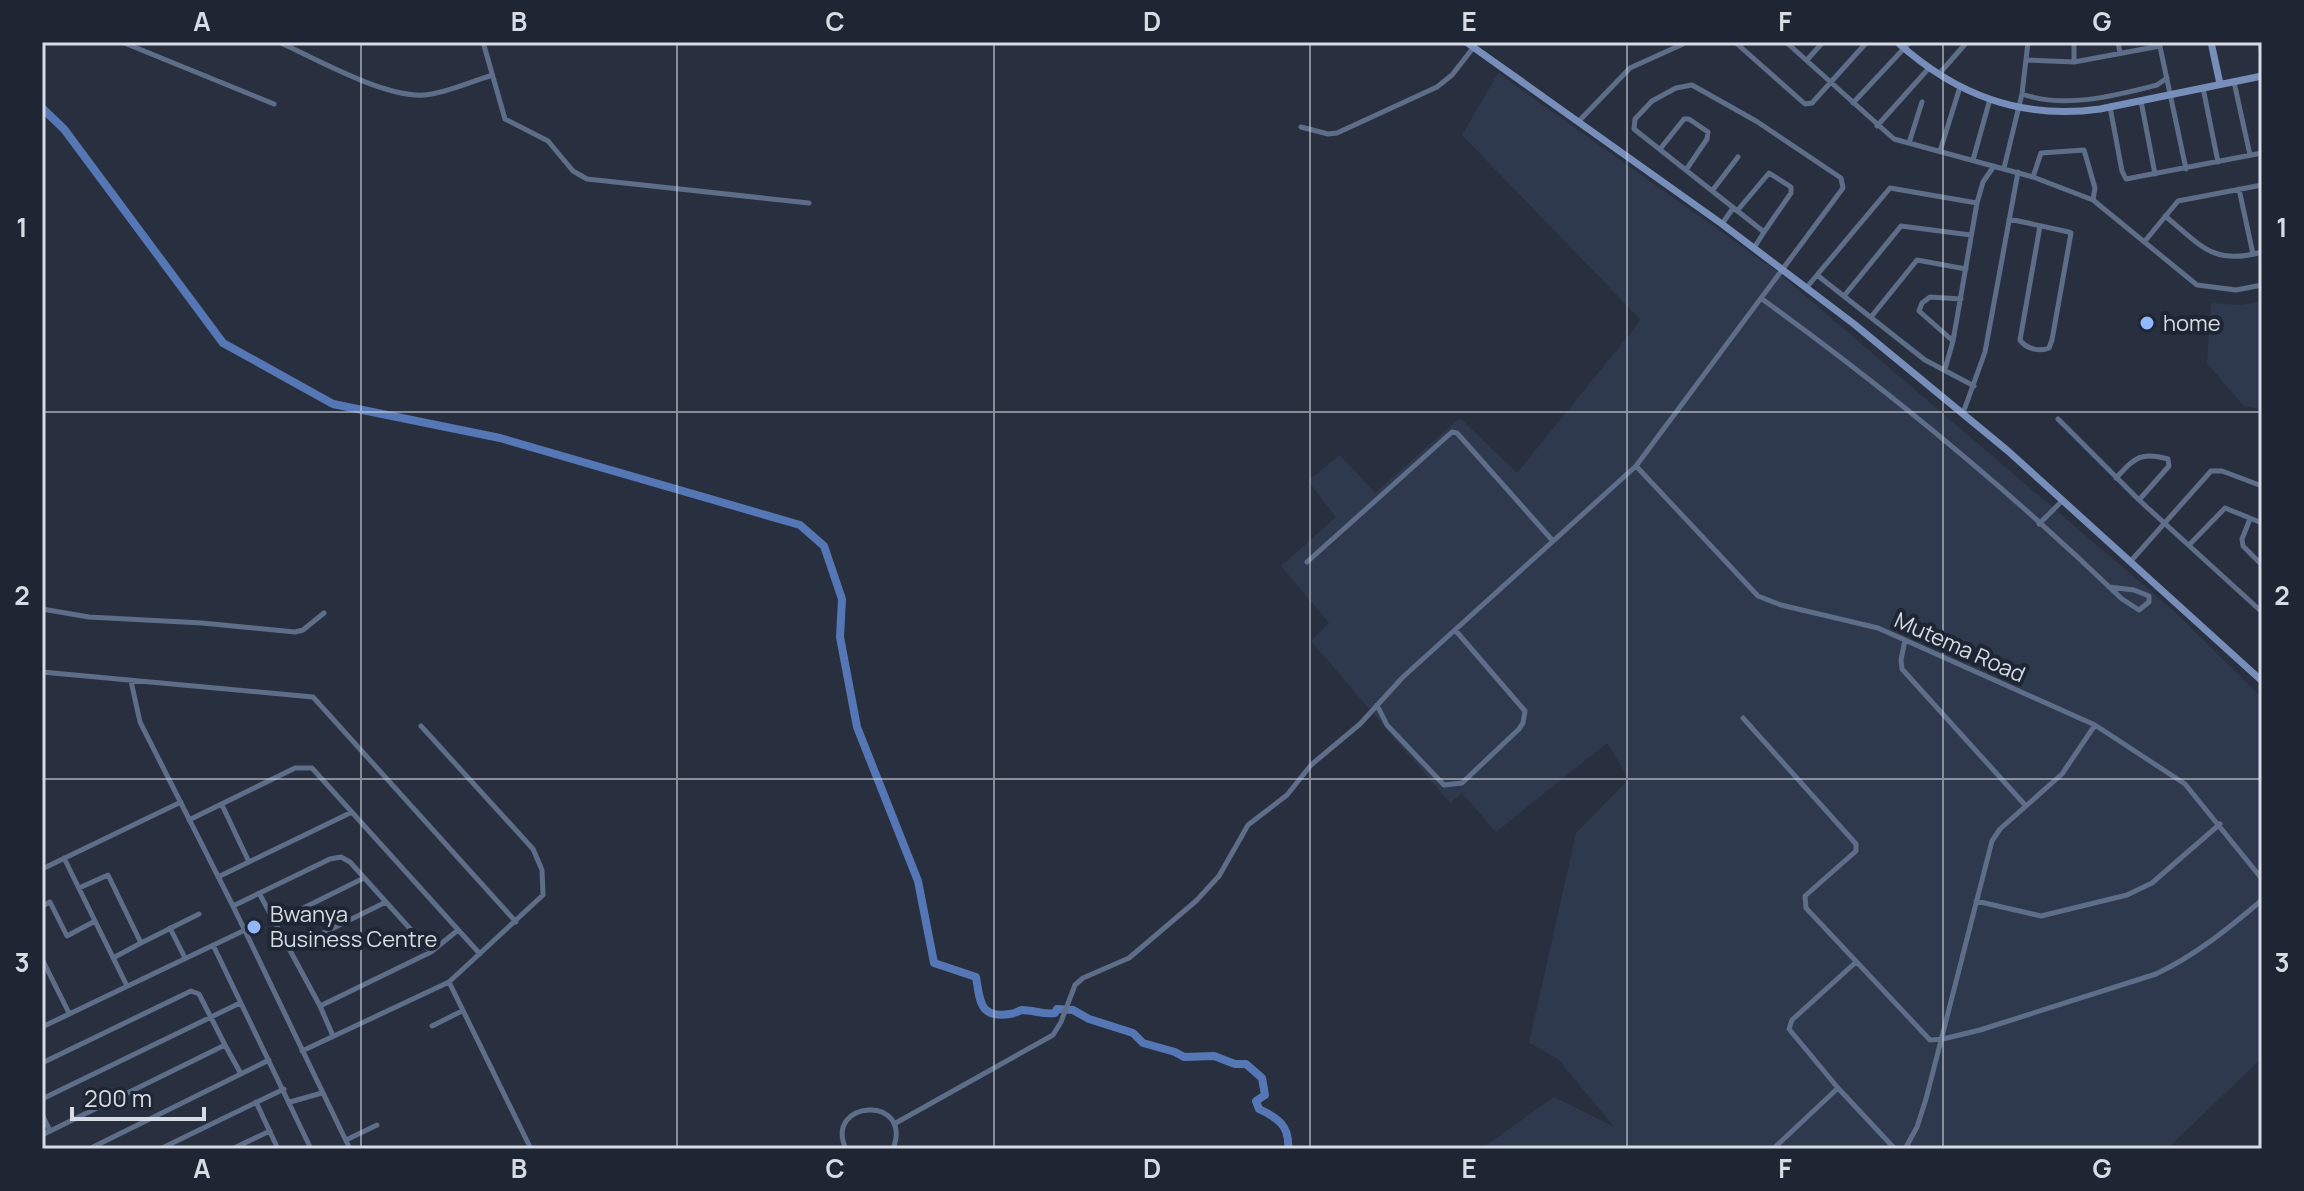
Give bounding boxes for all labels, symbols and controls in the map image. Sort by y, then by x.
text: A [193,3,211,39]
text: B [511,3,527,39]
text: C [825,3,845,39]
text: D [1143,3,1161,39]
text: E [1461,3,1477,39]
text: F [1778,3,1792,39]
text: G [2092,3,2112,39]
text: 1 [16,209,28,245]
text: 1 [2276,209,2288,245]
place label: home [2163,308,2221,338]
marker: home [2138,314,2156,332]
text: 2 [14,577,30,613]
text: 2 [2274,577,2290,613]
street label: Mutema Road [1890,605,2030,689]
place label: Bwanya Business Centre [270,899,437,954]
marker: Bwanya Business Centre [245,918,263,936]
text: 3 [14,944,30,980]
text: 3 [2274,944,2290,980]
scale bar [72,1071,204,1121]
text: 200 m [84,1081,152,1114]
text: A [193,1150,211,1186]
text: B [511,1150,527,1186]
text: C [825,1150,845,1186]
text: D [1143,1150,1161,1186]
text: E [1461,1150,1477,1186]
text: F [1778,1150,1792,1186]
text: G [2092,1150,2112,1186]

